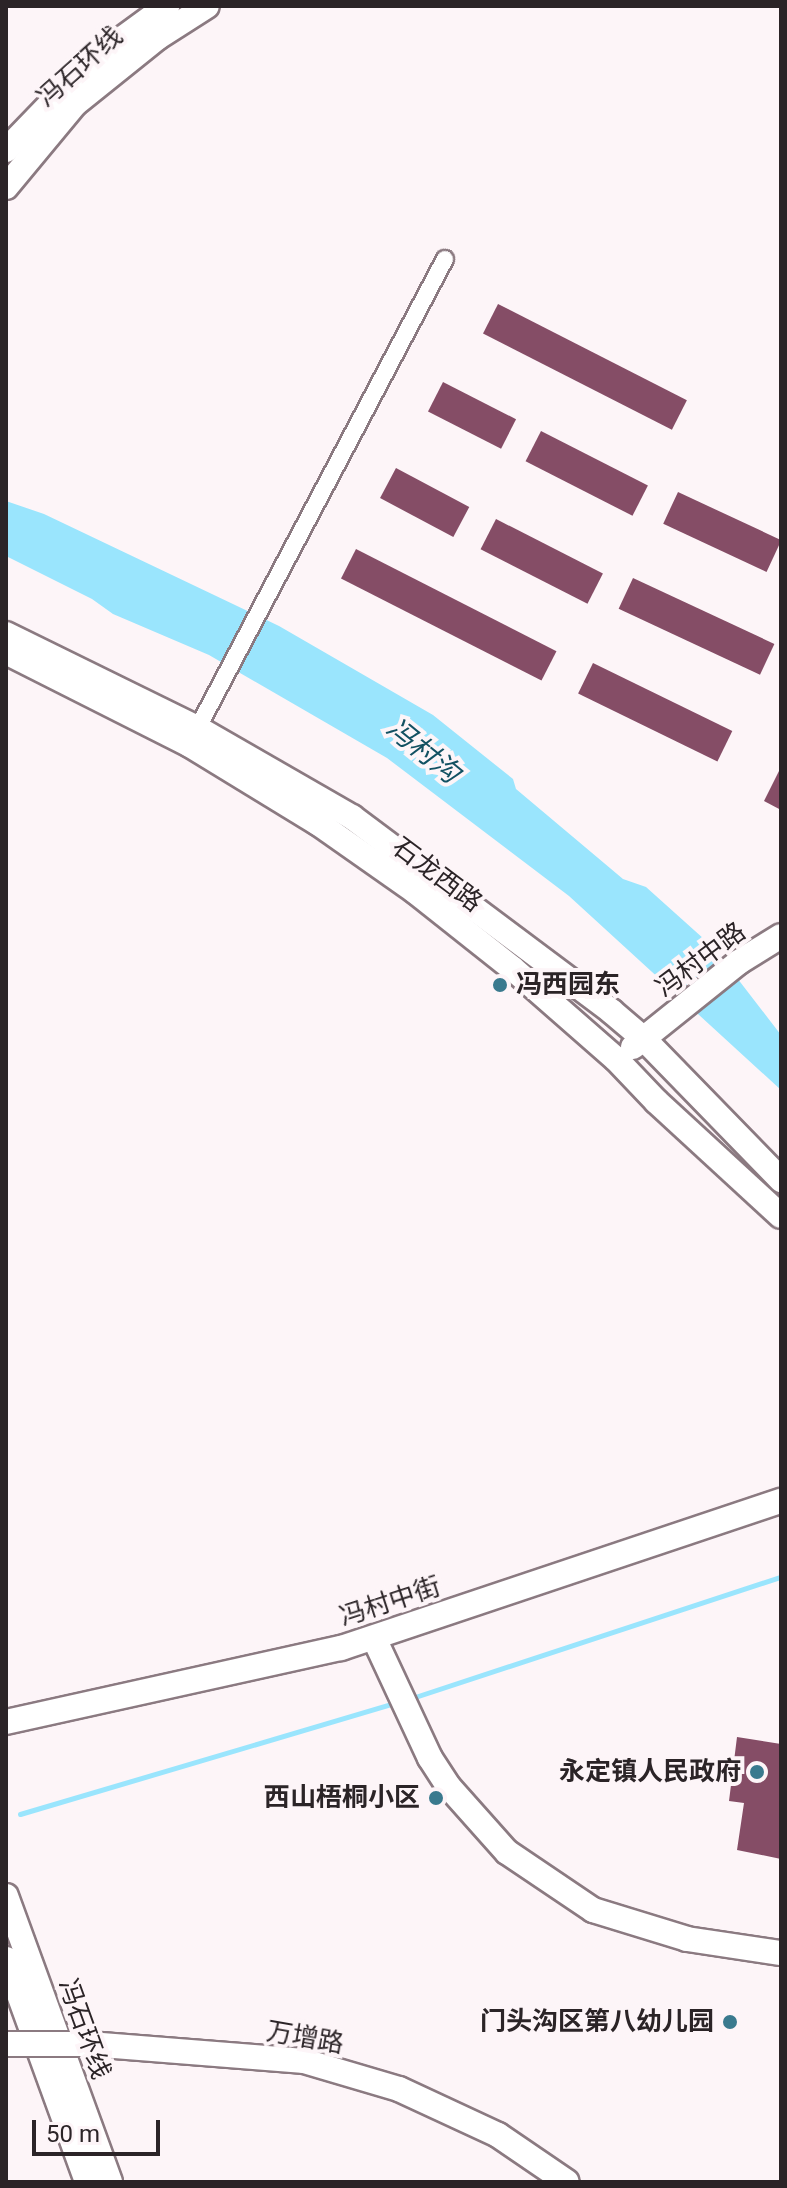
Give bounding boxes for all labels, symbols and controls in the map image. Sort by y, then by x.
street label: 冯石环线 [31,21,129,113]
water label: 冯村沟 [380,712,466,790]
street label: 石龙西路 [386,831,488,919]
street label: 冯村中路 [650,916,752,1004]
place label: 冯西园东 [516,969,620,1001]
marker: 冯西园东 [491,976,509,994]
street label: 冯村中街 [336,1571,444,1633]
place label: 永定镇人民政府 [559,1756,741,1788]
marker: 永定镇人民政府 [748,1763,766,1781]
place label: 西山梧桐小区 [264,1782,420,1814]
marker: 西山梧桐小区 [427,1789,445,1807]
street label: 冯石环线 [52,1975,116,2083]
place label: 门头沟区第八幼儿园 [480,2006,714,2038]
marker: 门头沟区第八幼儿园 [721,2013,739,2031]
street label: 万增路 [264,2016,346,2060]
scale bar [36,2104,164,2154]
text: 50 m [46,2120,100,2148]

